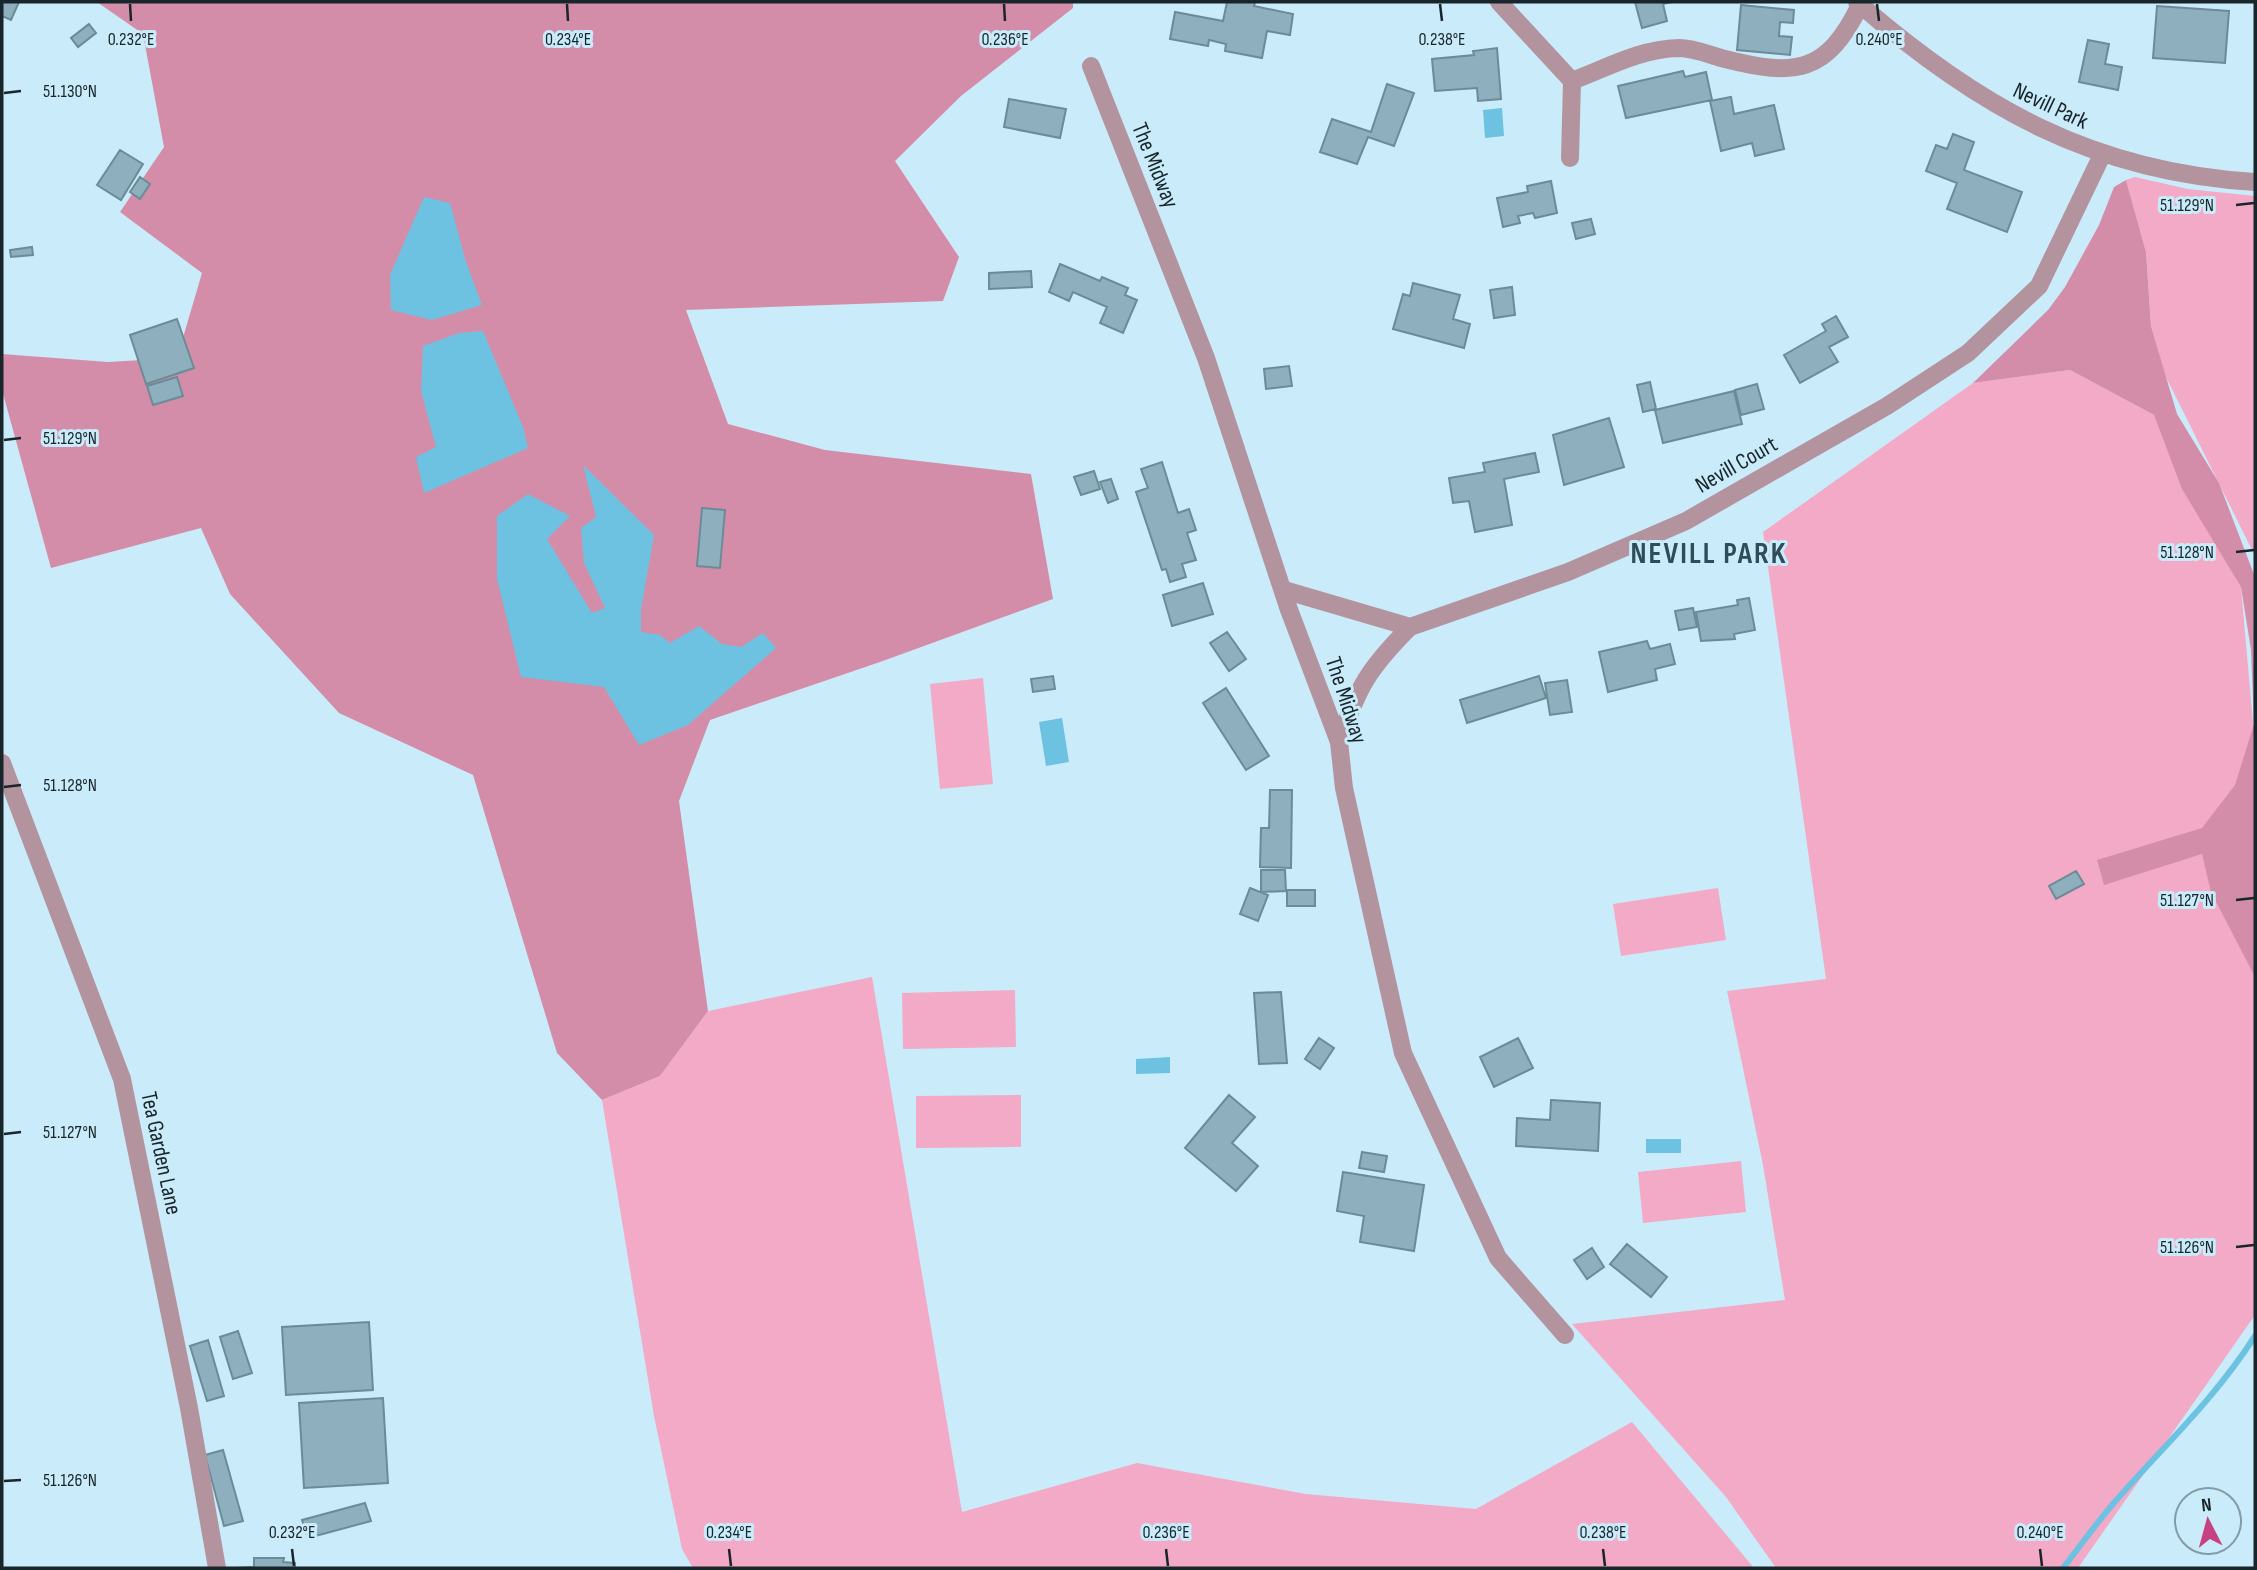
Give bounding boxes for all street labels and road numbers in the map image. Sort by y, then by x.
street label: Nevill Park [2008,76,2093,136]
street label: The Midway [1125,119,1185,212]
street label: Nevill Court [1690,430,1783,500]
street label: The Midway [1319,653,1373,747]
street label: Tea Garden Lane [134,1089,188,1217]

